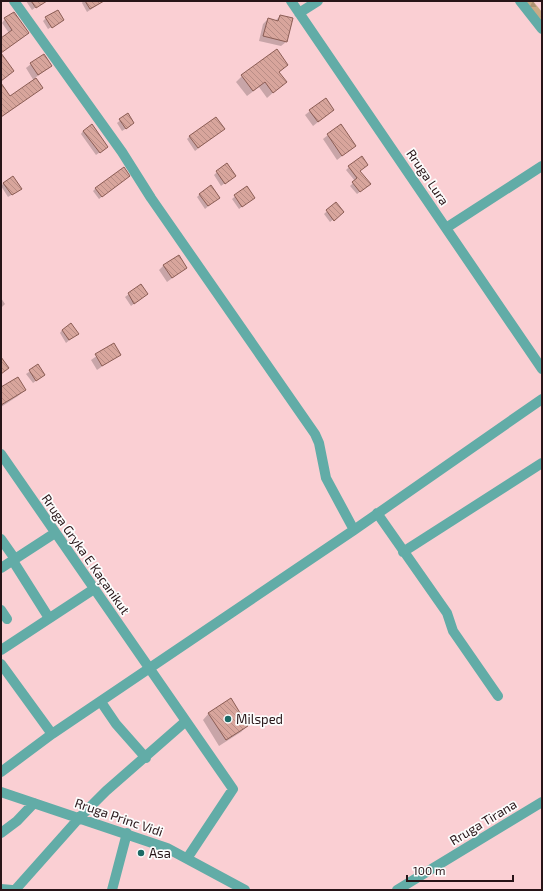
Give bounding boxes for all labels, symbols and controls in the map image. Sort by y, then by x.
street label: Rruga Lura [403,146,453,208]
street label: Rruga Gryka E Kaçanikut [38,491,134,618]
place label: Milsped [236,711,283,727]
marker: Milsped [223,714,233,724]
street label: Rruga Princ Vidi [73,794,165,840]
street label: Rruga Tirana [447,796,519,848]
place label: Asa [149,845,171,861]
marker: Asa [136,848,146,858]
scale bar [407,857,513,883]
text: 100 m [413,863,445,877]

